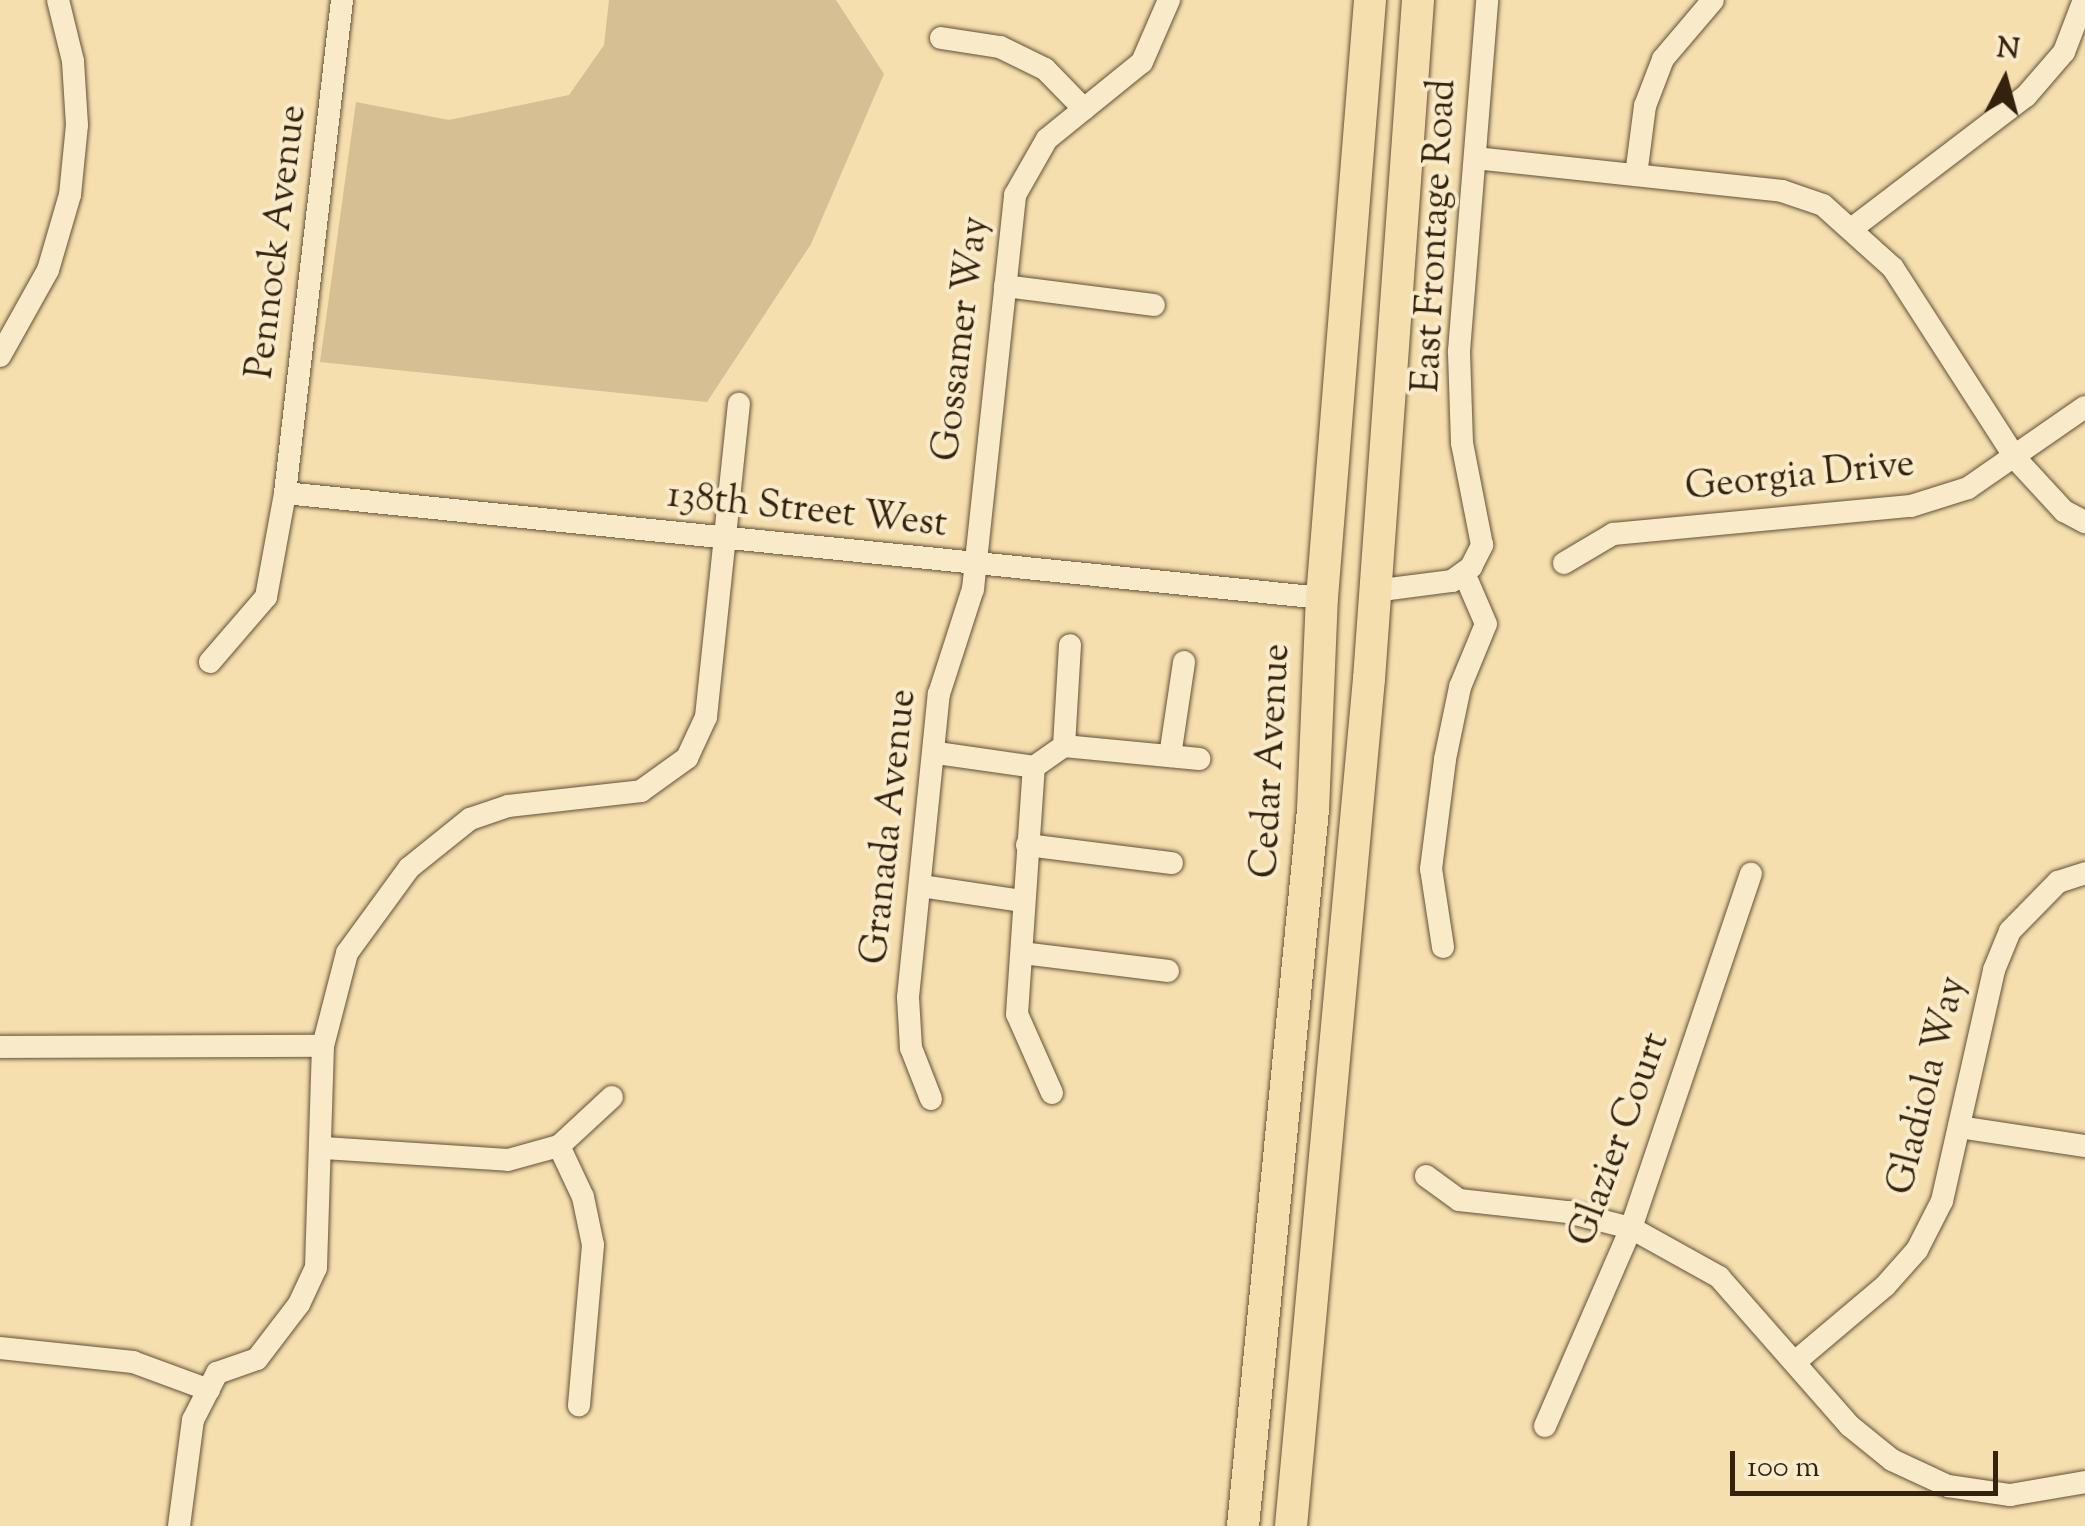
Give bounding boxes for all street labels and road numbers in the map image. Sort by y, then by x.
street label: East Frontage Road [1406,78,1468,394]
street label: Pennock Avenue [240,102,318,382]
street label: Gossamer Way [925,214,1001,464]
street label: Georgia Drive [1683,443,1917,513]
street label: 138th Street West [665,475,949,549]
street label: Cedar Avenue [1244,642,1302,880]
street label: Granada Avenue [854,687,928,967]
street label: Gladiola Way [1880,972,1978,1200]
street label: Glazier Court [1561,1027,1681,1253]

